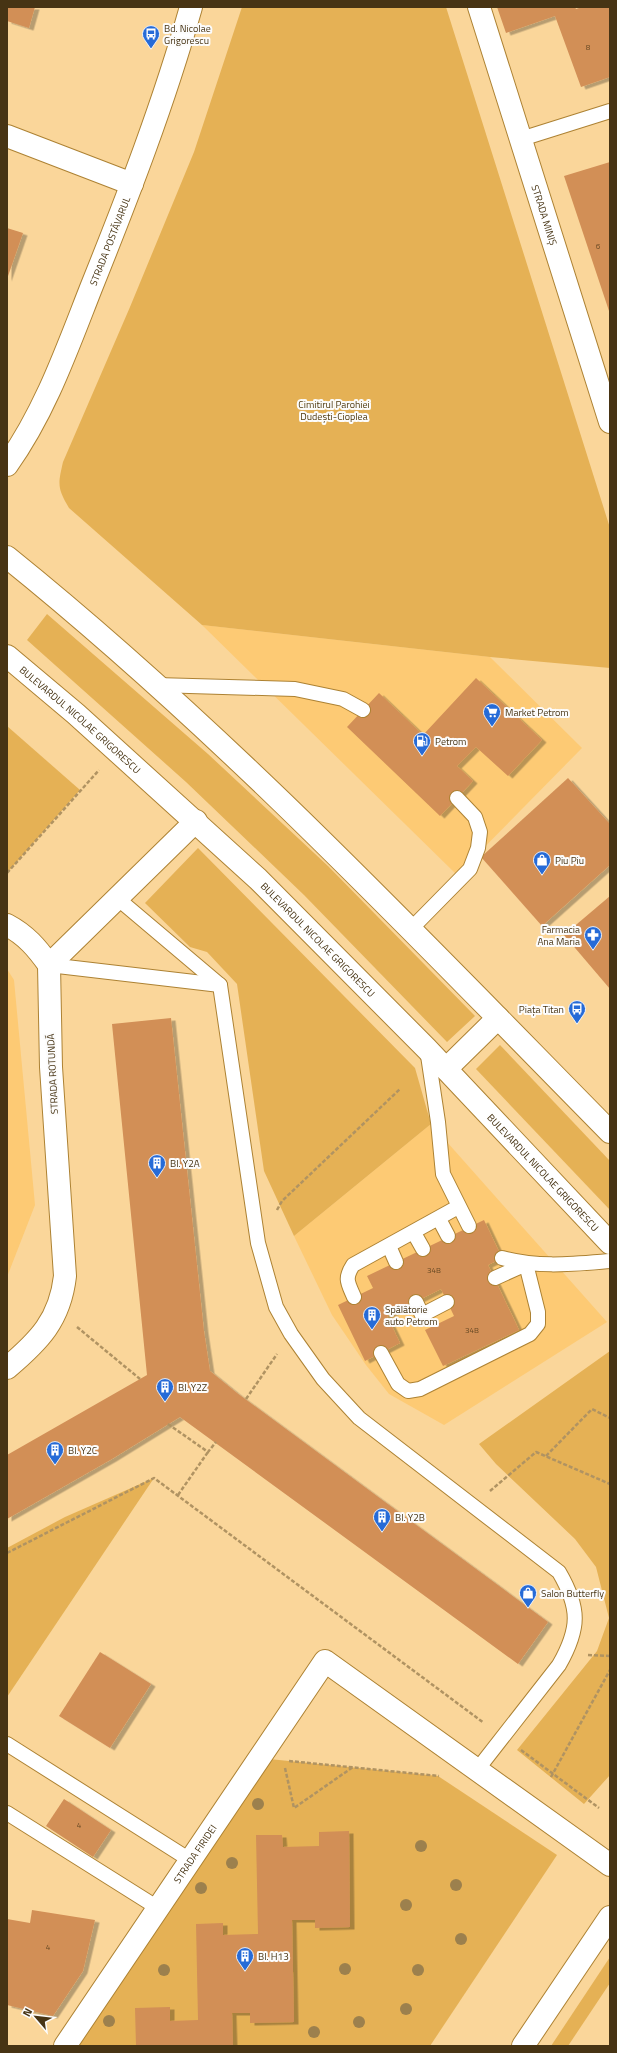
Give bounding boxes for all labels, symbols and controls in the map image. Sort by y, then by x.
place label: Bd. Nicolae Grigorescu [164,21,211,48]
bus stop icon: Bd. Nicolae Grigorescu [141,24,161,49]
house number: 8 [586,41,591,53]
street label: STRADA MINIȘ [528,183,561,247]
street label: STRADA POSTĂVARUL [86,194,134,288]
house number: 6 [596,240,601,252]
park label: Cimitirul Parohiei Dudești-Cioplea [298,397,370,424]
street label: BULEVARDUL NICOLAE GRIGORESCU [16,663,144,777]
supermarket icon: Market Petrom [482,702,502,727]
place label: Market Petrom [505,705,569,720]
fuel station icon: Petrom [412,731,432,756]
place label: Petrom [435,734,466,749]
shop icon: Piu Piu [532,850,552,875]
place label: Piu Piu [555,853,584,868]
street label: BULEVARDUL NICOLAE GRIGORESCU [257,879,378,1001]
place label: Farmacia Ana Maria [537,922,580,949]
pharmacy icon: Farmacia Ana Maria [583,925,603,950]
bus stop icon: Piața Titan [567,999,587,1024]
place label: Piața Titan [519,1002,564,1017]
street label: STRADA ROTUNDĂ [43,1033,62,1115]
street label: BULEVARDUL NICOLAE GRIGORESCU [484,1110,602,1235]
building icon: Bl. Y2A [147,1153,167,1178]
place label: Bl. Y2A [170,1156,200,1171]
house number: 34B [427,1264,441,1276]
place label: Spălătorie auto Petrom [385,1302,438,1329]
building icon: Spălătorie auto Petrom [362,1305,382,1330]
house number: 34B [465,1324,479,1336]
building icon: Bl. Y2Z [155,1377,175,1402]
place label: Bl. Y2Z [178,1380,207,1395]
building icon: Bl. Y2C [45,1440,65,1465]
place label: Bl. Y2C [68,1443,98,1458]
building icon: Bl. Y2B [372,1507,392,1532]
place label: Bl. Y2B [395,1510,425,1525]
shop icon: Salon Butterfly [518,1583,538,1608]
place label: Salon Butterfly [541,1586,604,1601]
house number: 4 [77,1819,82,1831]
street label: STRADA FIRIDEI [170,1822,221,1886]
house number: 4 [46,1941,51,1953]
building icon: Bl. H13 [235,1946,255,1971]
place label: Bl. H13 [258,1949,289,1964]
north arrow [16,1997,56,2037]
text: N [18,2005,36,2019]

